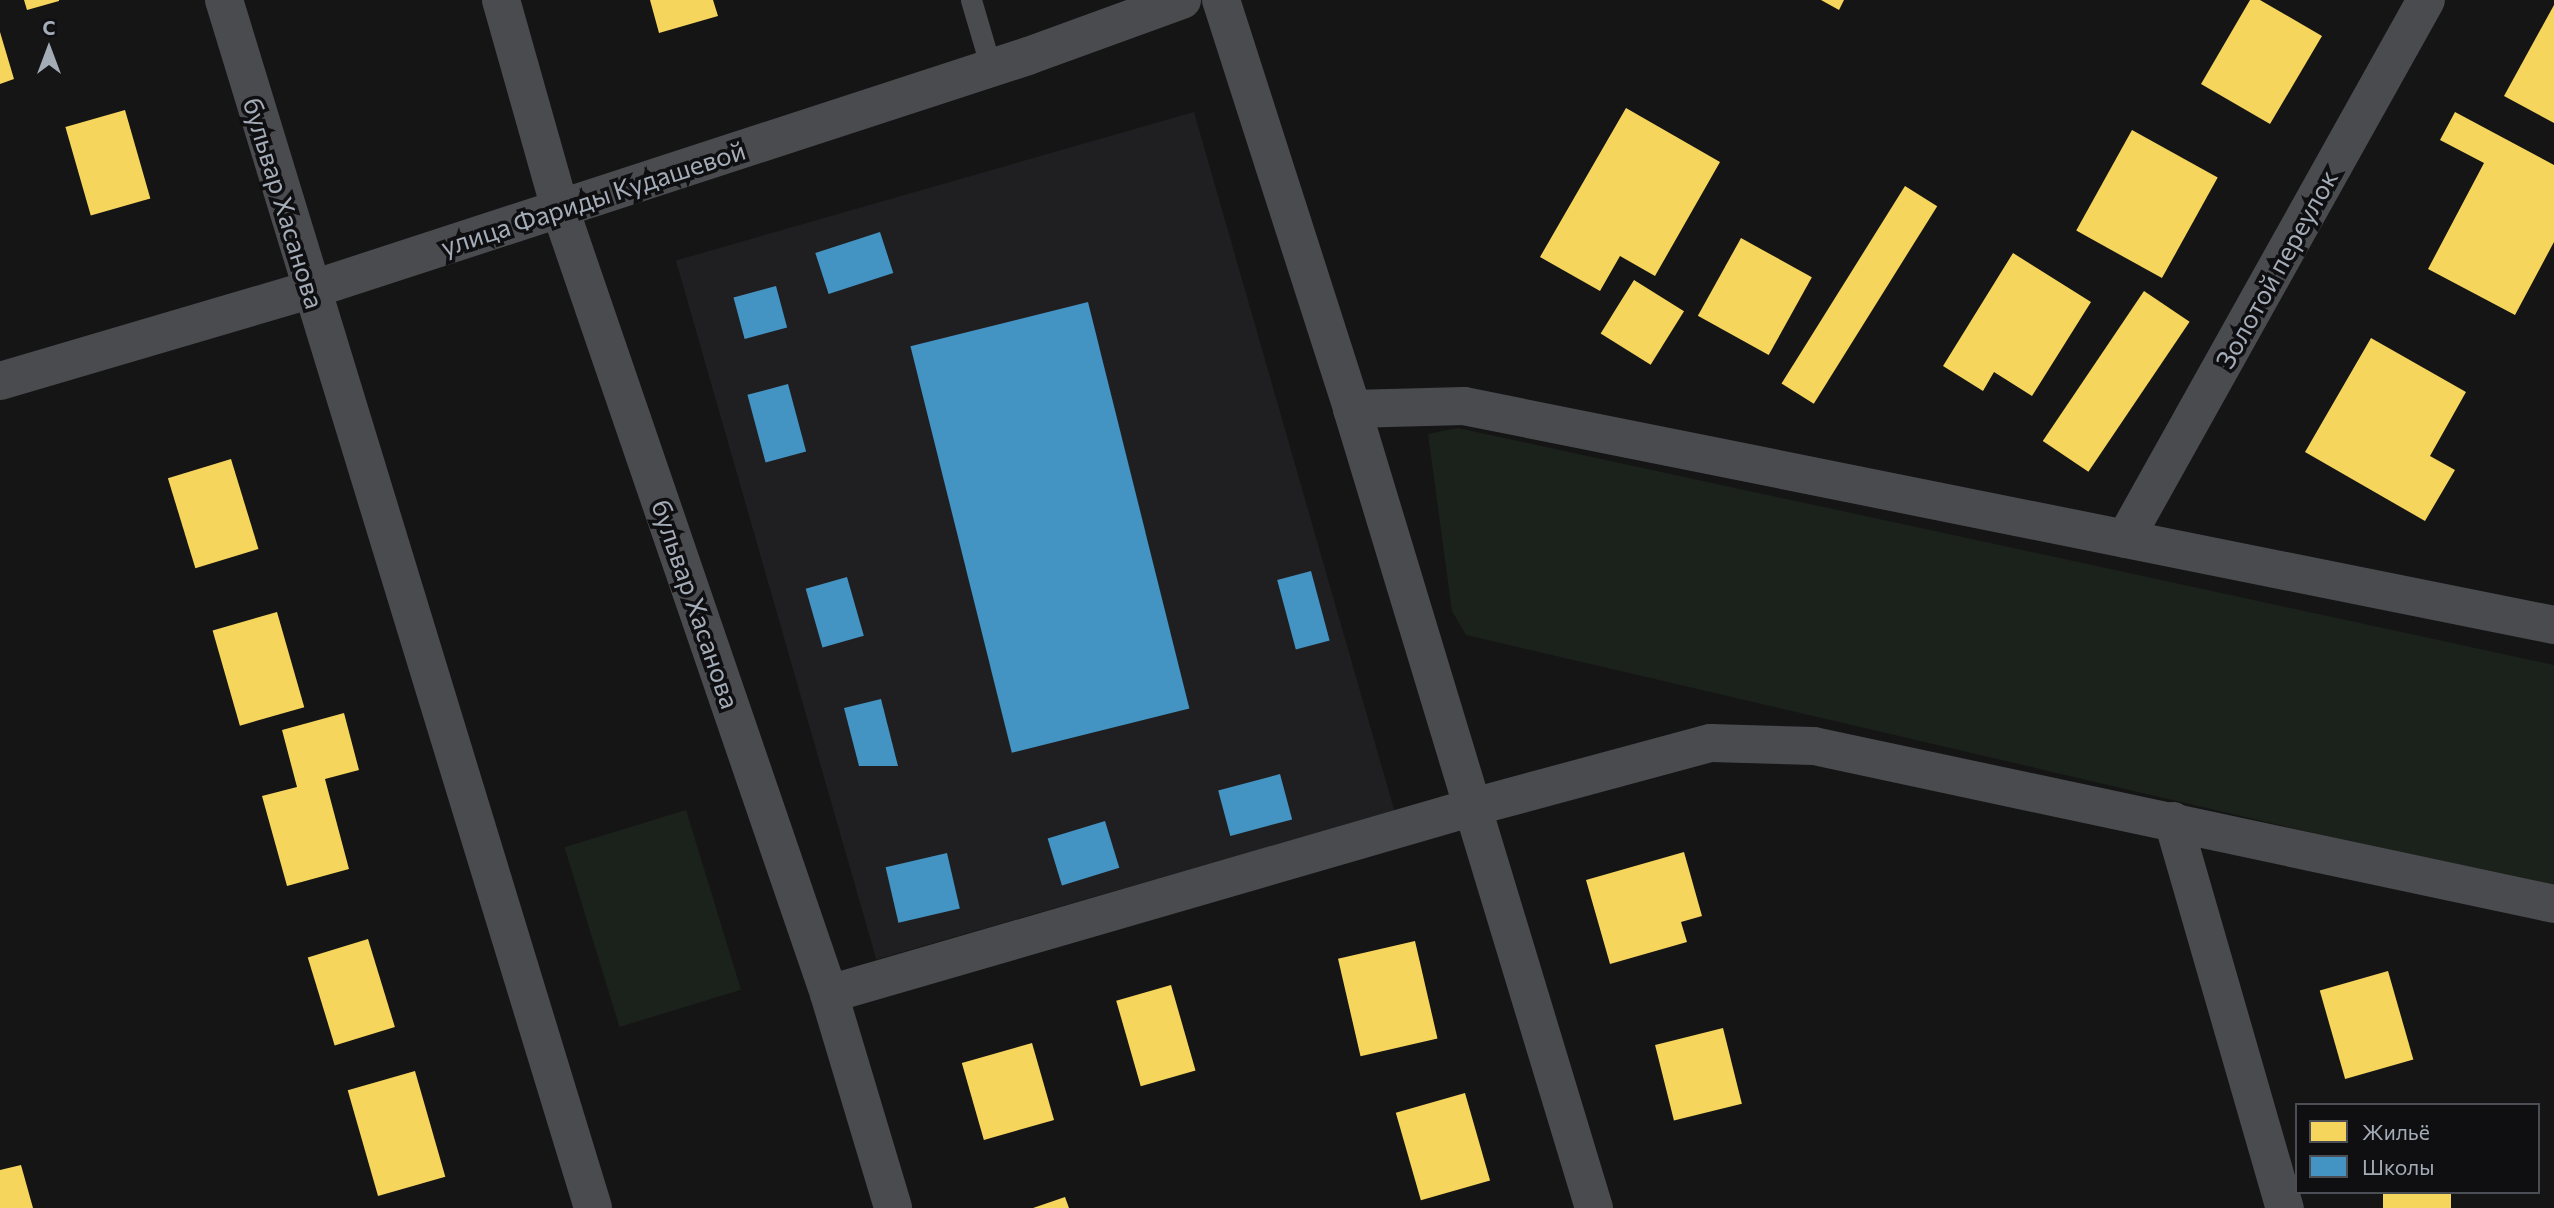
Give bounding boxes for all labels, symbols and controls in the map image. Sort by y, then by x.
north arrow [14,14,84,84]
text: С [43,16,56,39]
street label: бульвар Хасанова [237,94,331,312]
street label: улица Фариды Кудашевой [437,134,749,262]
street label: Золотой переулок [2208,164,2344,374]
street label: бульвар Хасанова [646,495,746,713]
legend [2295,1103,2540,1194]
text: Жильё [2362,1119,2430,1144]
text: Школы [2362,1154,2434,1179]

